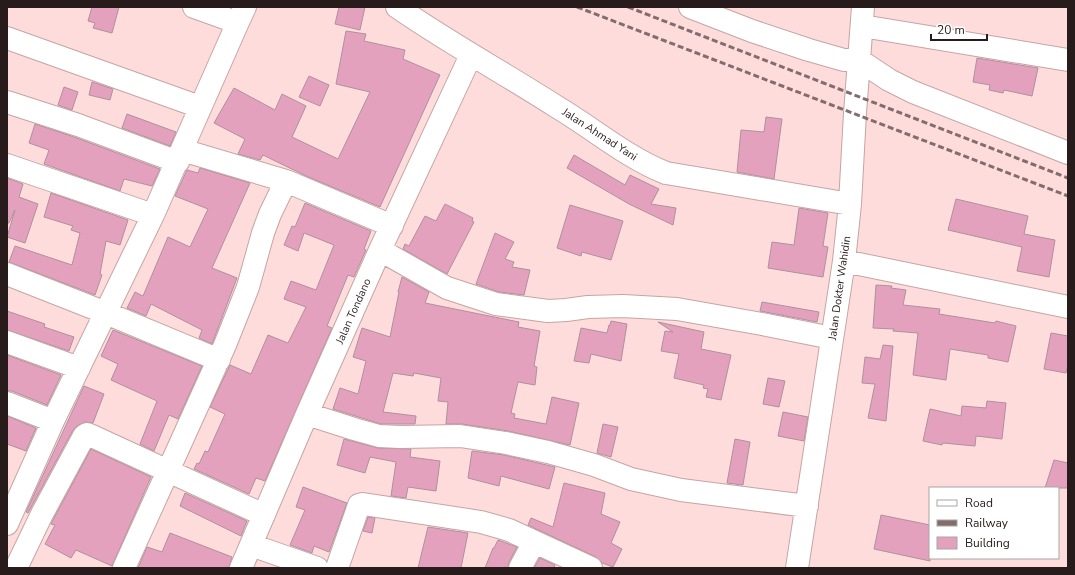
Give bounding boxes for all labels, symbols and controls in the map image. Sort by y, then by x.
scale bar [931,16,987,42]
text: 20 m [937,22,965,38]
street label: Jalan Ahmad Yani [558,104,640,164]
street label: Jalan Dokter Wahidin [825,235,854,342]
street label: Jalan Tondano [332,276,375,347]
legend [929,487,1059,559]
text: Road [965,495,993,511]
text: Railway [965,515,1009,531]
text: Building [965,535,1010,551]

